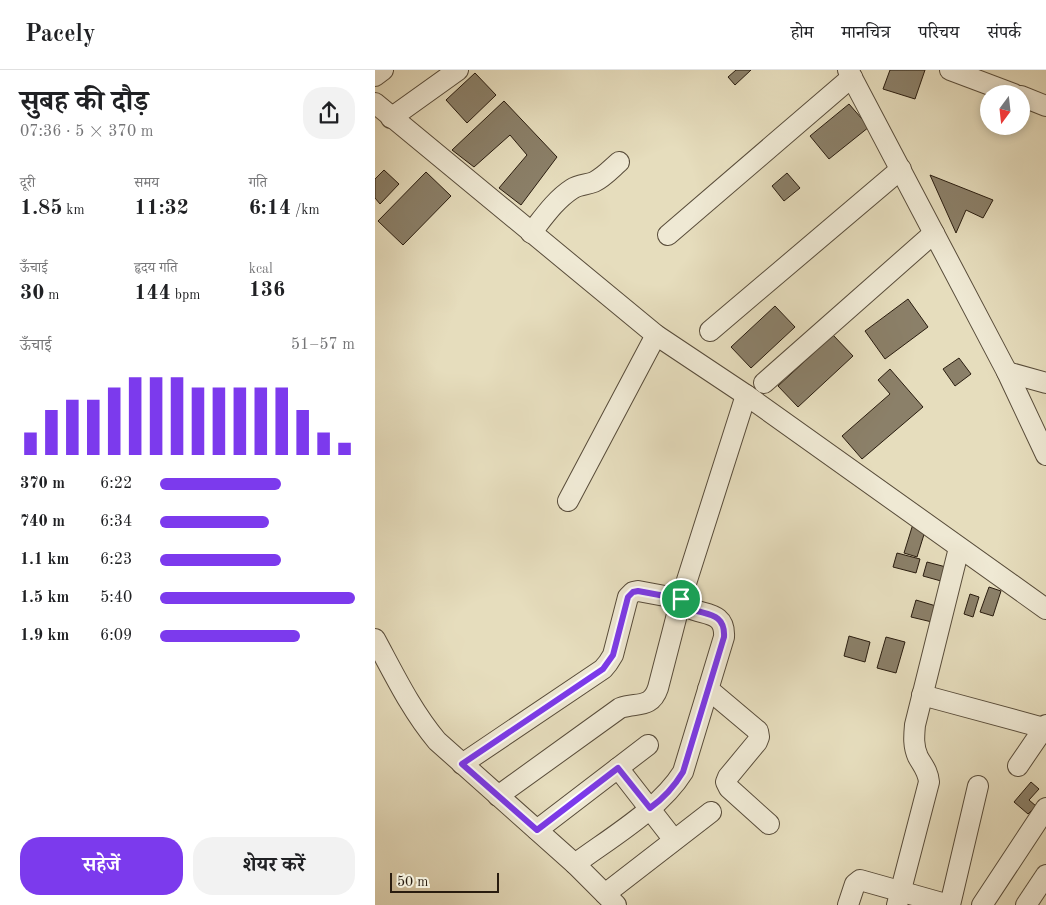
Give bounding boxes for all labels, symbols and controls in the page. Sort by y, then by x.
text: Pacely [25,23,96,47]
text: होम [791,24,814,42]
text: मानचित्र [842,24,890,42]
text: परिचय [918,24,959,42]
text: संपर्क [987,24,1021,42]
north arrow [980,85,1030,135]
map controls [980,85,1030,135]
button: share [303,87,355,139]
text: सुबह की दौड़ [20,89,148,117]
text: 07:36 · 5 × 370 m [20,124,153,140]
text: दूरी [20,176,35,190]
text: समय [134,176,159,190]
text: गति [249,176,267,190]
text: 1.85 [20,198,62,219]
text: 11:32 [134,198,189,219]
text: 6:14 [249,198,291,219]
text: km [62,203,85,217]
text: /km [291,203,320,217]
text: ऊँचाई [20,261,48,275]
text: हृदय गति [134,261,177,275]
text: kcal [249,262,273,276]
text: 136 [249,280,285,301]
text: 30 [20,283,44,304]
text: 144 [134,283,171,304]
text: m [44,288,59,302]
text: bpm [171,288,200,302]
text: 51–57 m [291,337,355,353]
text: ऊँचाई [20,338,52,354]
text: 370 m [20,476,65,492]
text: 6:22 [100,476,132,492]
text: 740 m [20,514,65,530]
text: 6:34 [100,514,132,530]
text: 1.1 km [20,552,69,568]
text: 6:23 [100,552,132,568]
pin [660,578,702,620]
icon: arrive [667,585,695,613]
text: 1.5 km [20,590,69,606]
text: 5:40 [100,590,132,606]
text: 1.9 km [20,628,69,644]
text: 6:09 [100,628,132,644]
button: सहेजें [20,837,183,895]
button: शेयर करें [193,837,355,895]
scale bar [390,870,499,893]
text: 50 m [397,875,428,889]

